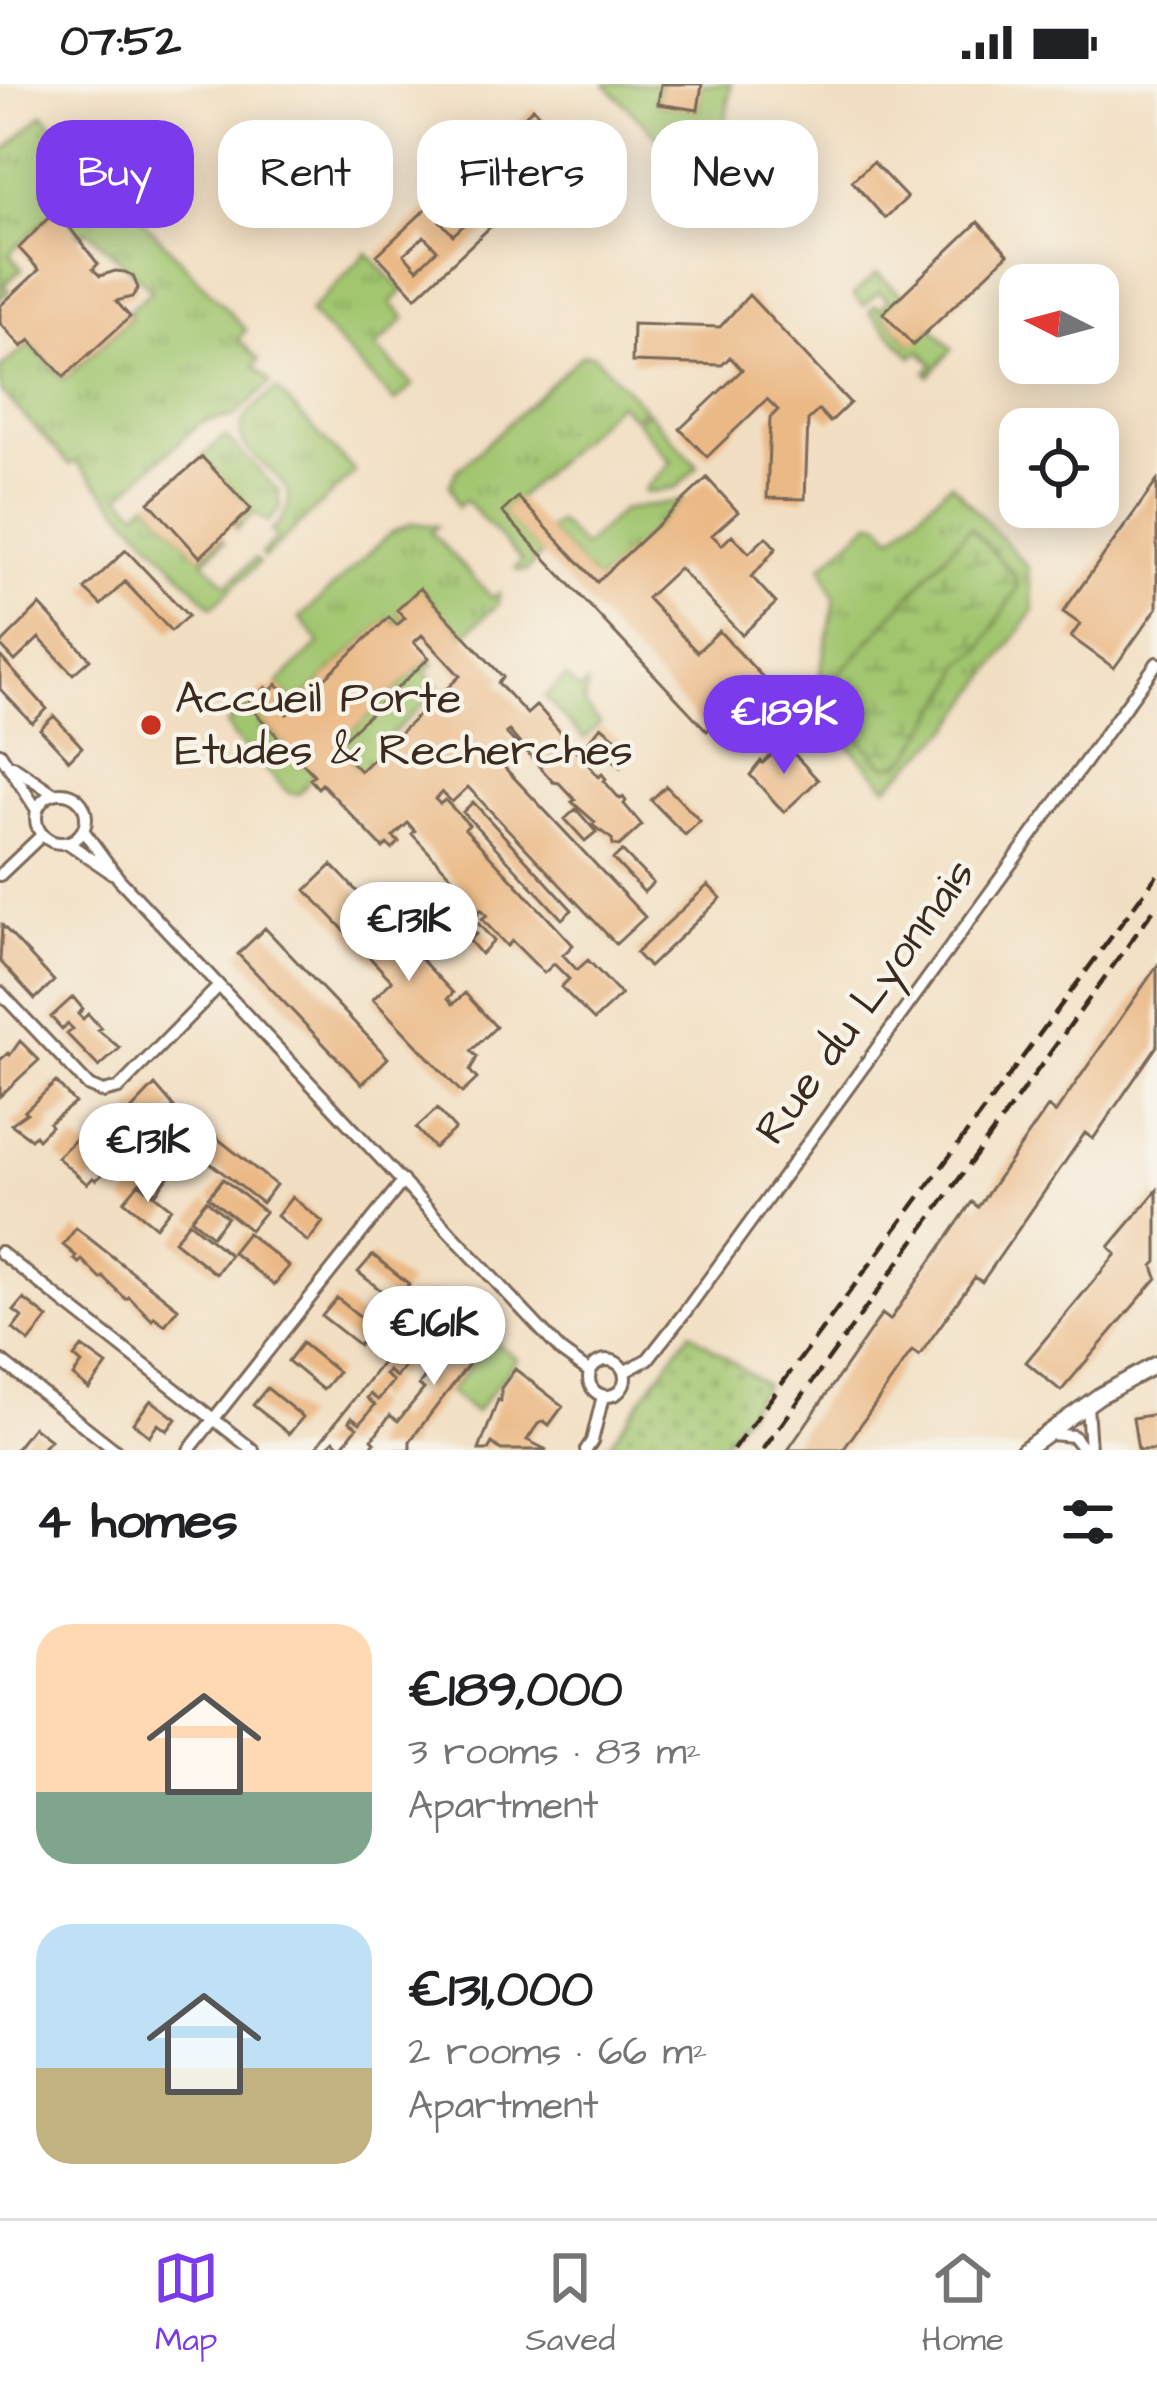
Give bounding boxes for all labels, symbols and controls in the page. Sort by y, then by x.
text: 07:52 [60,11,181,73]
chip: Buy [36,120,194,228]
chip: Rent [218,120,393,228]
chip: Filters [417,120,627,228]
chip: New [651,120,818,228]
north arrow [999,264,1119,384]
map controls [999,264,1119,528]
button: locate [999,408,1119,528]
place label: Accueil Porte Etudes & Recherches [175,668,633,782]
pin: €189K [700,675,868,777]
text: €189K [730,687,838,741]
marker: Accueil Porte Etudes & Recherches [138,712,164,738]
street label: Rue du Lyonnais [741,846,992,1158]
pin: €131K [325,882,493,984]
text: €131K [367,894,451,948]
pin: €131K [64,1103,232,1205]
text: €131K [106,1115,190,1169]
pin: €161K [350,1286,518,1388]
text: €161K [389,1298,479,1352]
text: 4 homes [36,1487,238,1558]
icon: filters [1055,1489,1121,1555]
text: €189,000 [408,1655,623,1726]
icon: home [132,1672,276,1816]
text: 3 rooms · 83 m² [408,1726,701,1780]
text: Apartment [408,1780,599,1834]
text: €131,000 [408,1955,593,2026]
icon: home [132,1972,276,2116]
text: 2 rooms · 66 m² [408,2026,707,2080]
text: Apartment [408,2080,599,2134]
tab: Map [153,2245,219,2363]
tab: Saved [525,2245,615,2363]
tab: Home [922,2245,1004,2363]

